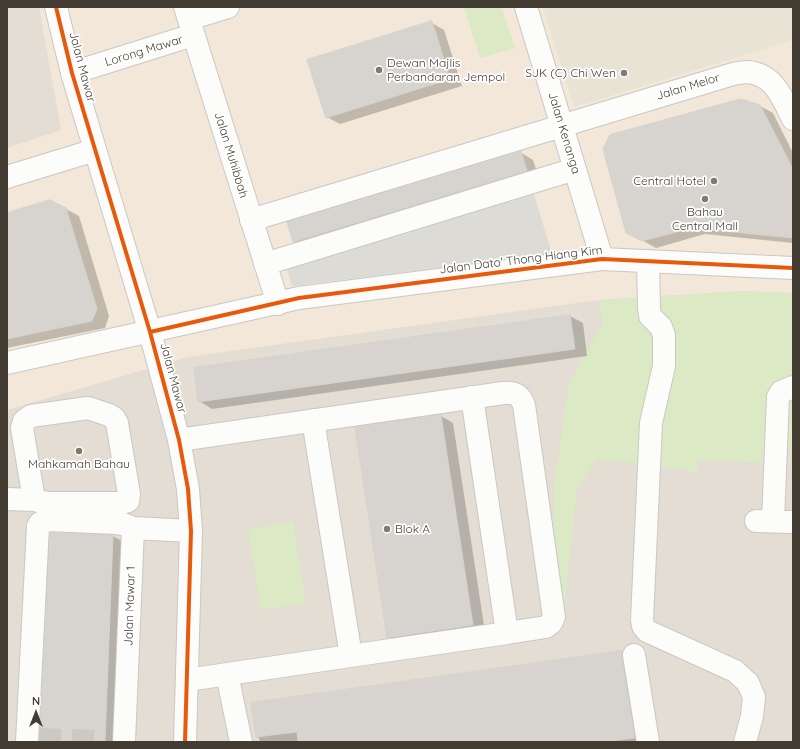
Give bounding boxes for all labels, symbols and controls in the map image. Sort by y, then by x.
street label: Jalan Mawar [66,30,98,104]
street label: Lorong Mawar [103,32,185,70]
place label: Dewan Majlis Perbandaran Jempol [387,56,505,84]
marker: Dewan Majlis Perbandaran Jempol [374,65,384,75]
place label: SJK (C) Chi Wen [525,66,616,80]
marker: SJK (C) Chi Wen [619,68,629,78]
street label: Jalan Melor [655,71,721,103]
street label: Jalan Kenanga [545,90,583,176]
street label: Jalan Muhibbah [211,110,251,200]
place label: Central Hotel [633,174,706,188]
marker: Central Hotel [709,176,719,186]
marker: Bahau Central Mall [700,194,710,204]
place label: Bahau Central Mall [672,205,738,233]
street label: Jalan Dato' Thong Hiang Kim [439,243,603,277]
street label: Jalan Mawar [157,341,189,415]
marker: Mahkamah Bahau [74,446,84,456]
place label: Mahkamah Bahau [28,457,130,471]
place label: Blok A [395,522,430,536]
marker: Blok A [382,524,392,534]
street label: Jalan Mawar 1 [121,566,139,646]
north arrow [16,693,56,733]
text: N [32,694,40,708]

